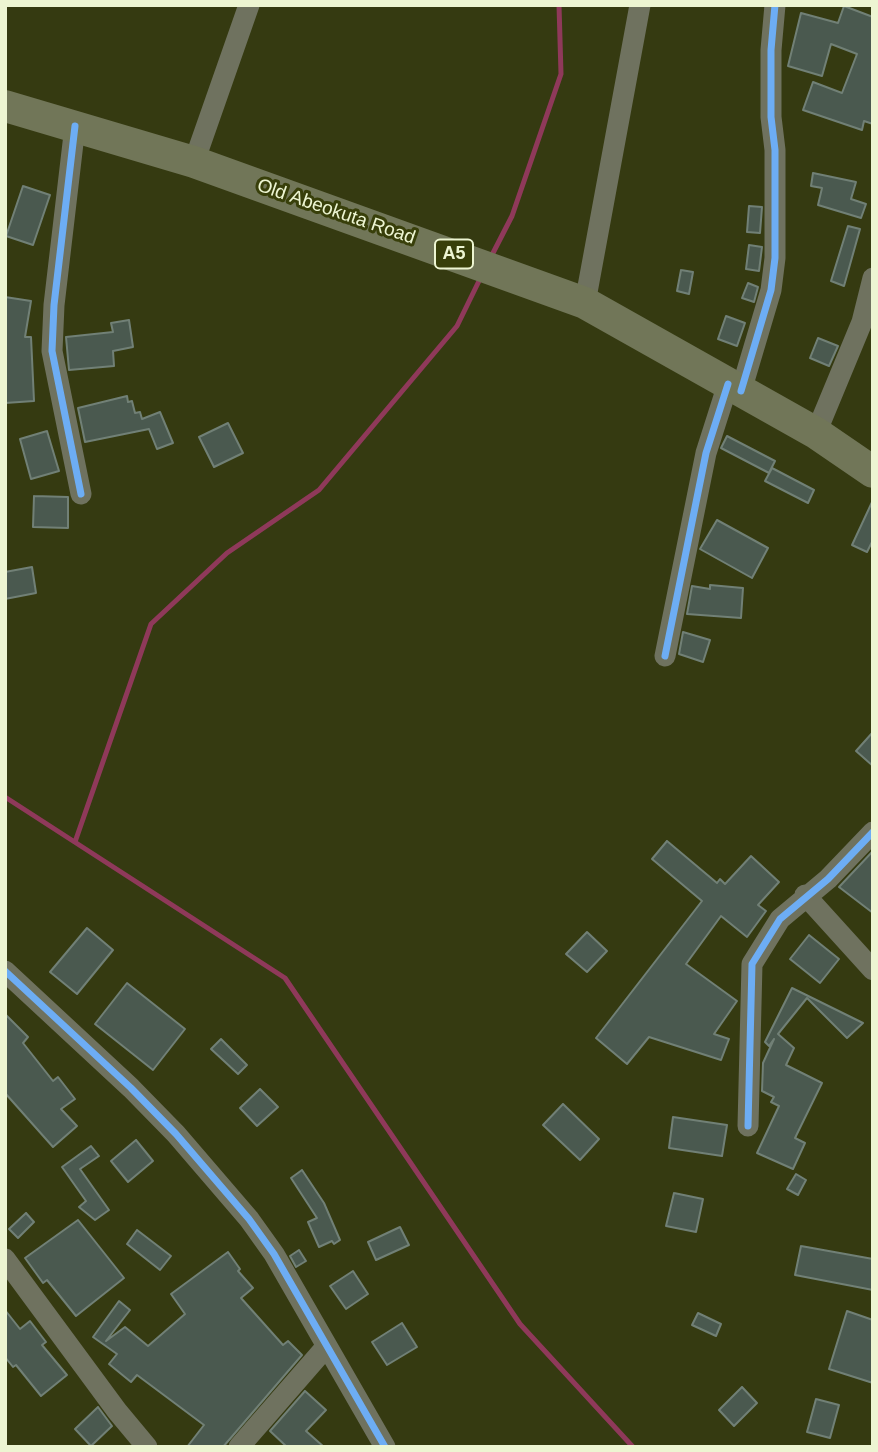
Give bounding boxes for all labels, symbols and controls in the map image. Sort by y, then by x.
street label: Old Abeokuta Road [254,174,418,250]
road number: A5 [435,240,473,268]

